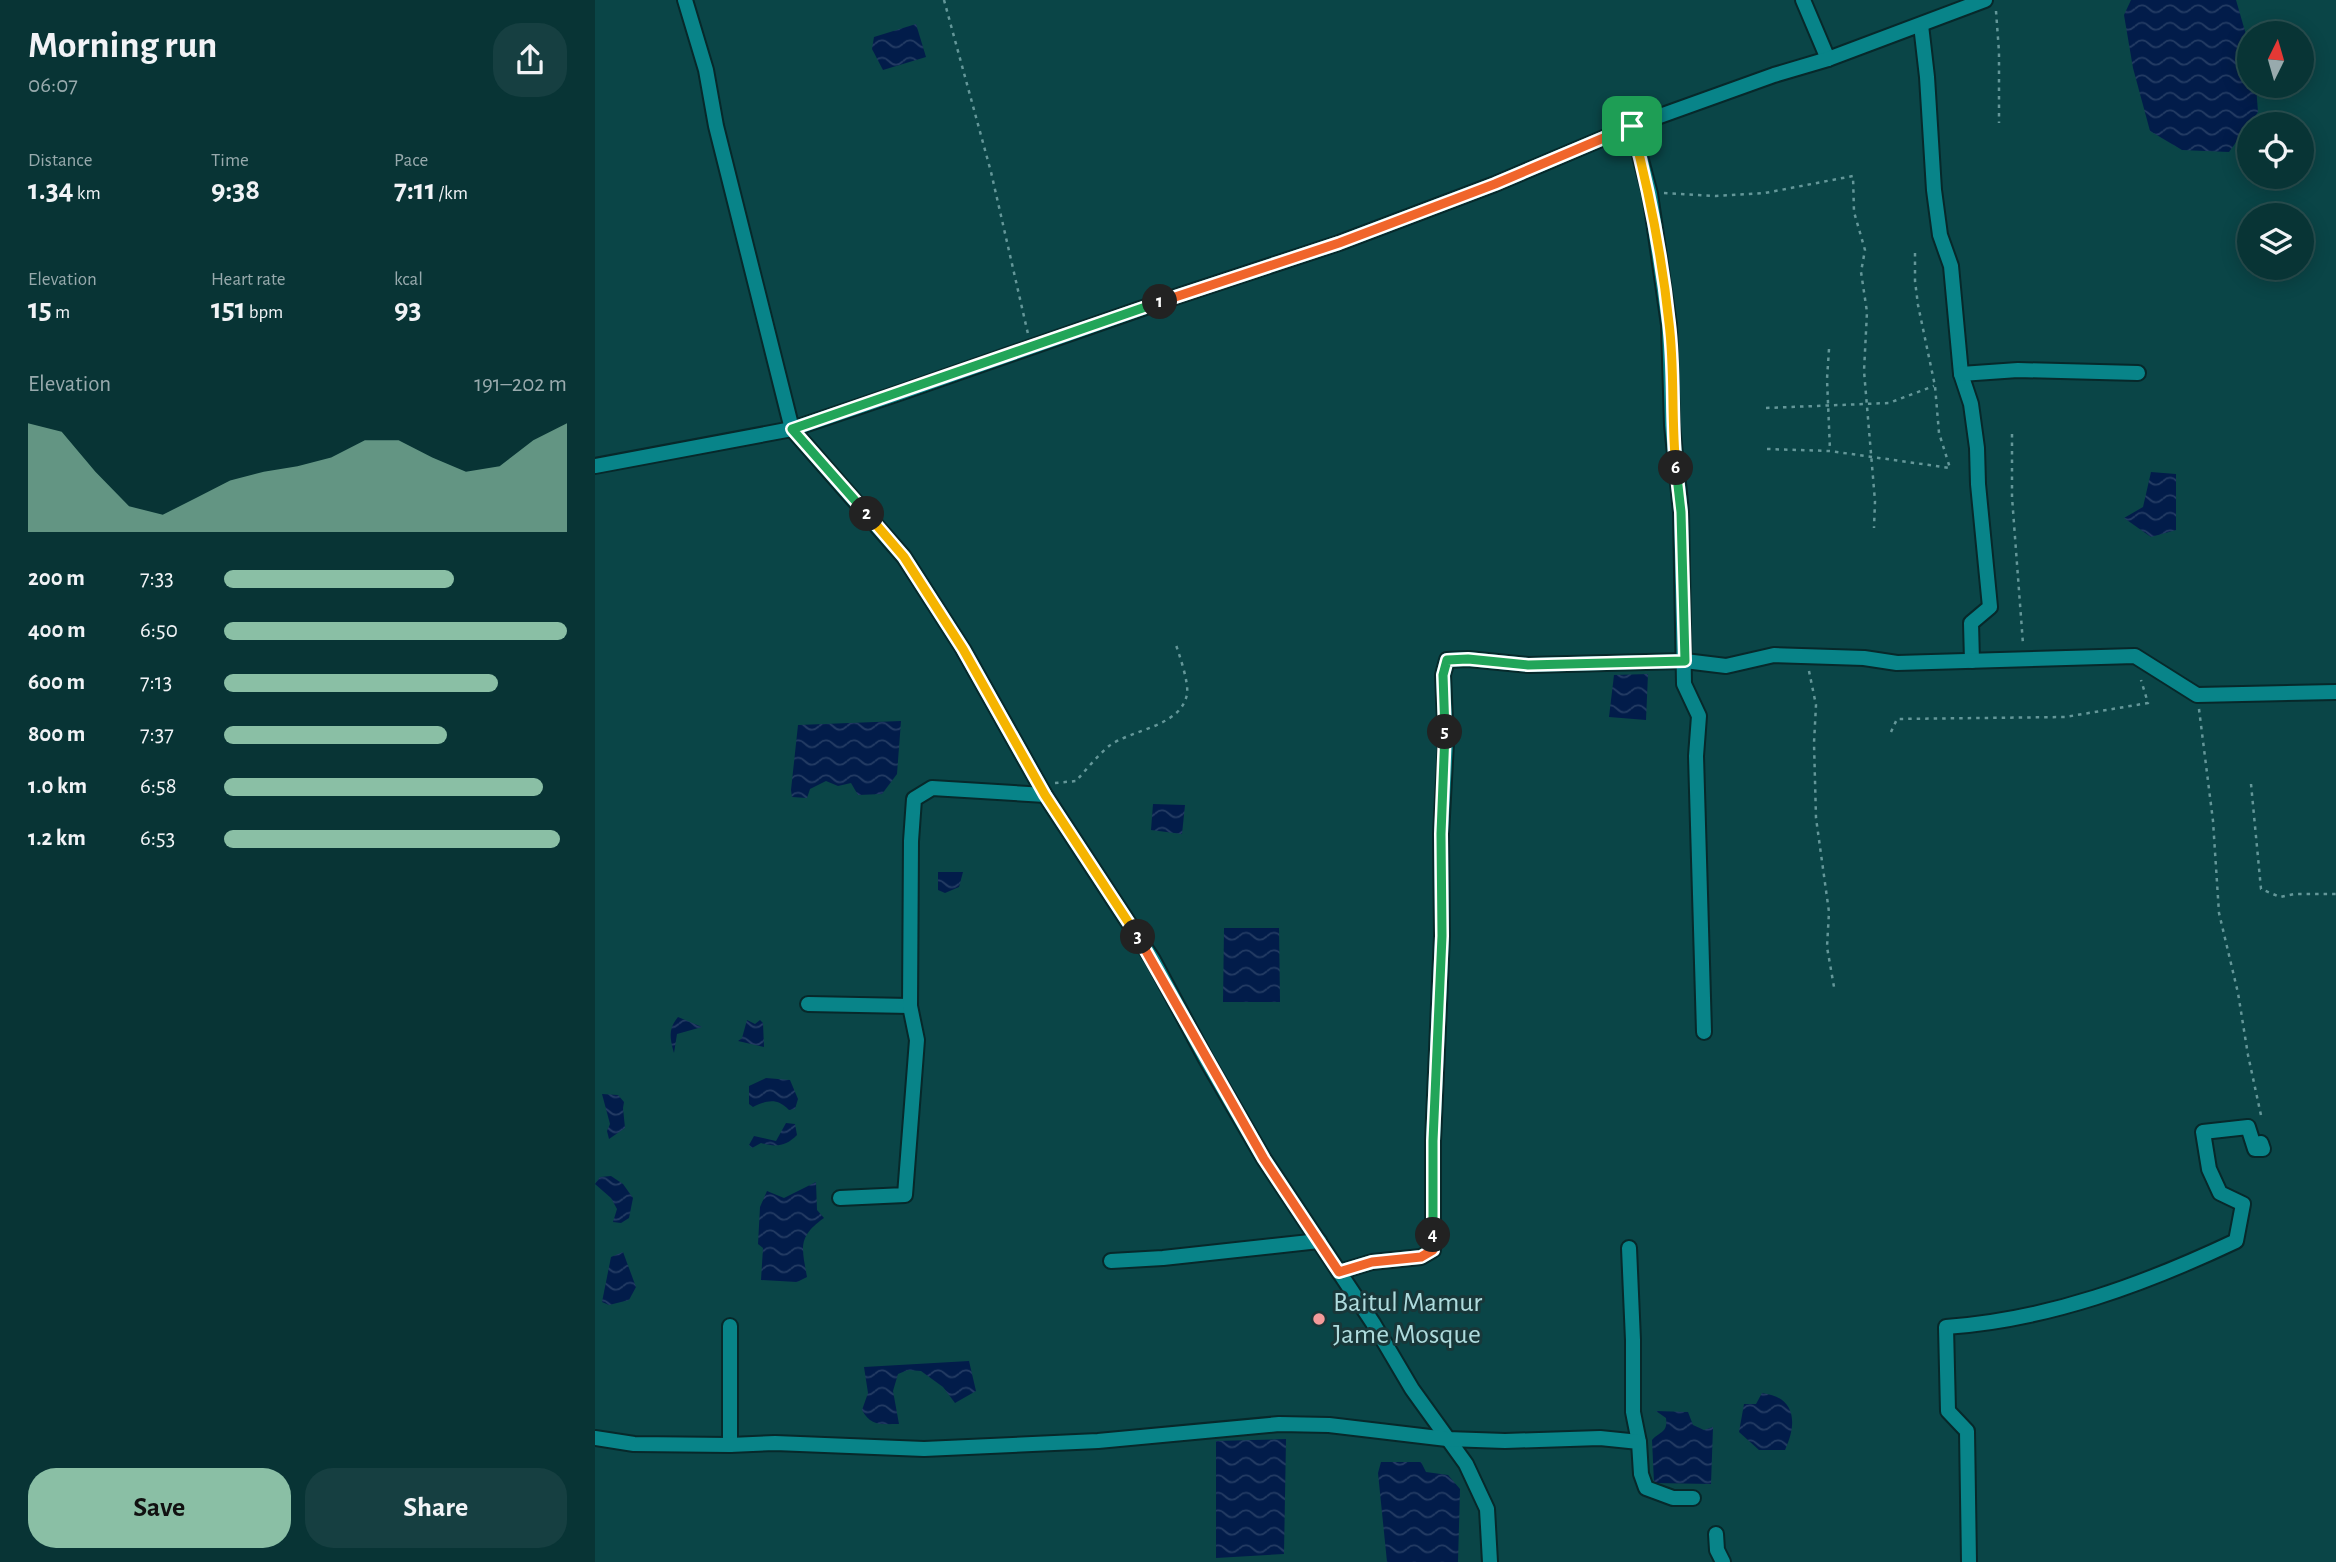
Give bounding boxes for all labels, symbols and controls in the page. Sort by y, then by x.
north arrow [2237,21,2313,98]
map controls [2237,21,2314,280]
button: share [493,23,567,97]
text: Morning run [28,27,217,65]
text: 06:07 [28,74,78,97]
pin [1602,96,1662,156]
icon: arrive [1613,107,1651,145]
button: locate [2237,112,2314,189]
text: Distance [28,151,92,170]
text: Time [211,151,249,170]
text: Pace [394,151,428,170]
text: 1.34 [28,175,74,205]
text: 9:38 [211,175,260,205]
text: 7:11 [394,175,435,205]
text: km [74,184,101,203]
text: /km [435,184,468,203]
button: layers [2237,203,2314,280]
text: Elevation [28,270,97,289]
text: Heart rate [211,270,286,289]
text: kcal [394,270,423,289]
pin: 1 [1143,284,1177,320]
text: 1 [1156,292,1163,311]
text: 15 [28,294,52,324]
text: 151 [211,294,246,324]
text: 93 [394,294,421,324]
text: m [52,303,70,322]
text: bpm [246,303,283,322]
text: Elevation [28,373,111,396]
text: 191–202 m [474,373,567,396]
pin: 6 [1659,450,1693,486]
text: 6 [1671,458,1680,477]
pin: 2 [849,496,885,532]
text: 2 [862,504,871,523]
text: 200 m [28,567,85,590]
text: 7:33 [140,567,174,590]
text: 400 m [28,619,86,642]
text: 6:50 [140,619,178,642]
text: 600 m [28,671,85,694]
text: 7:13 [140,671,172,694]
pin: 5 [1427,714,1463,750]
text: 5 [1440,722,1449,741]
text: 800 m [28,723,85,746]
text: 7:37 [140,723,174,746]
text: 1.0 km [28,775,87,798]
text: 6:58 [140,775,177,798]
text: 1.2 km [28,827,86,850]
text: 6:53 [140,827,175,850]
pin: 3 [1121,920,1155,954]
text: 3 [1133,927,1142,946]
pin: 4 [1415,1218,1451,1252]
text: 4 [1428,1225,1437,1244]
place label: Baitul Mamur Jame Mosque [1333,1289,1482,1349]
marker: Baitul Mamur Jame Mosque [1311,1311,1327,1327]
button: Save [28,1468,291,1548]
button: Share [305,1468,567,1548]

